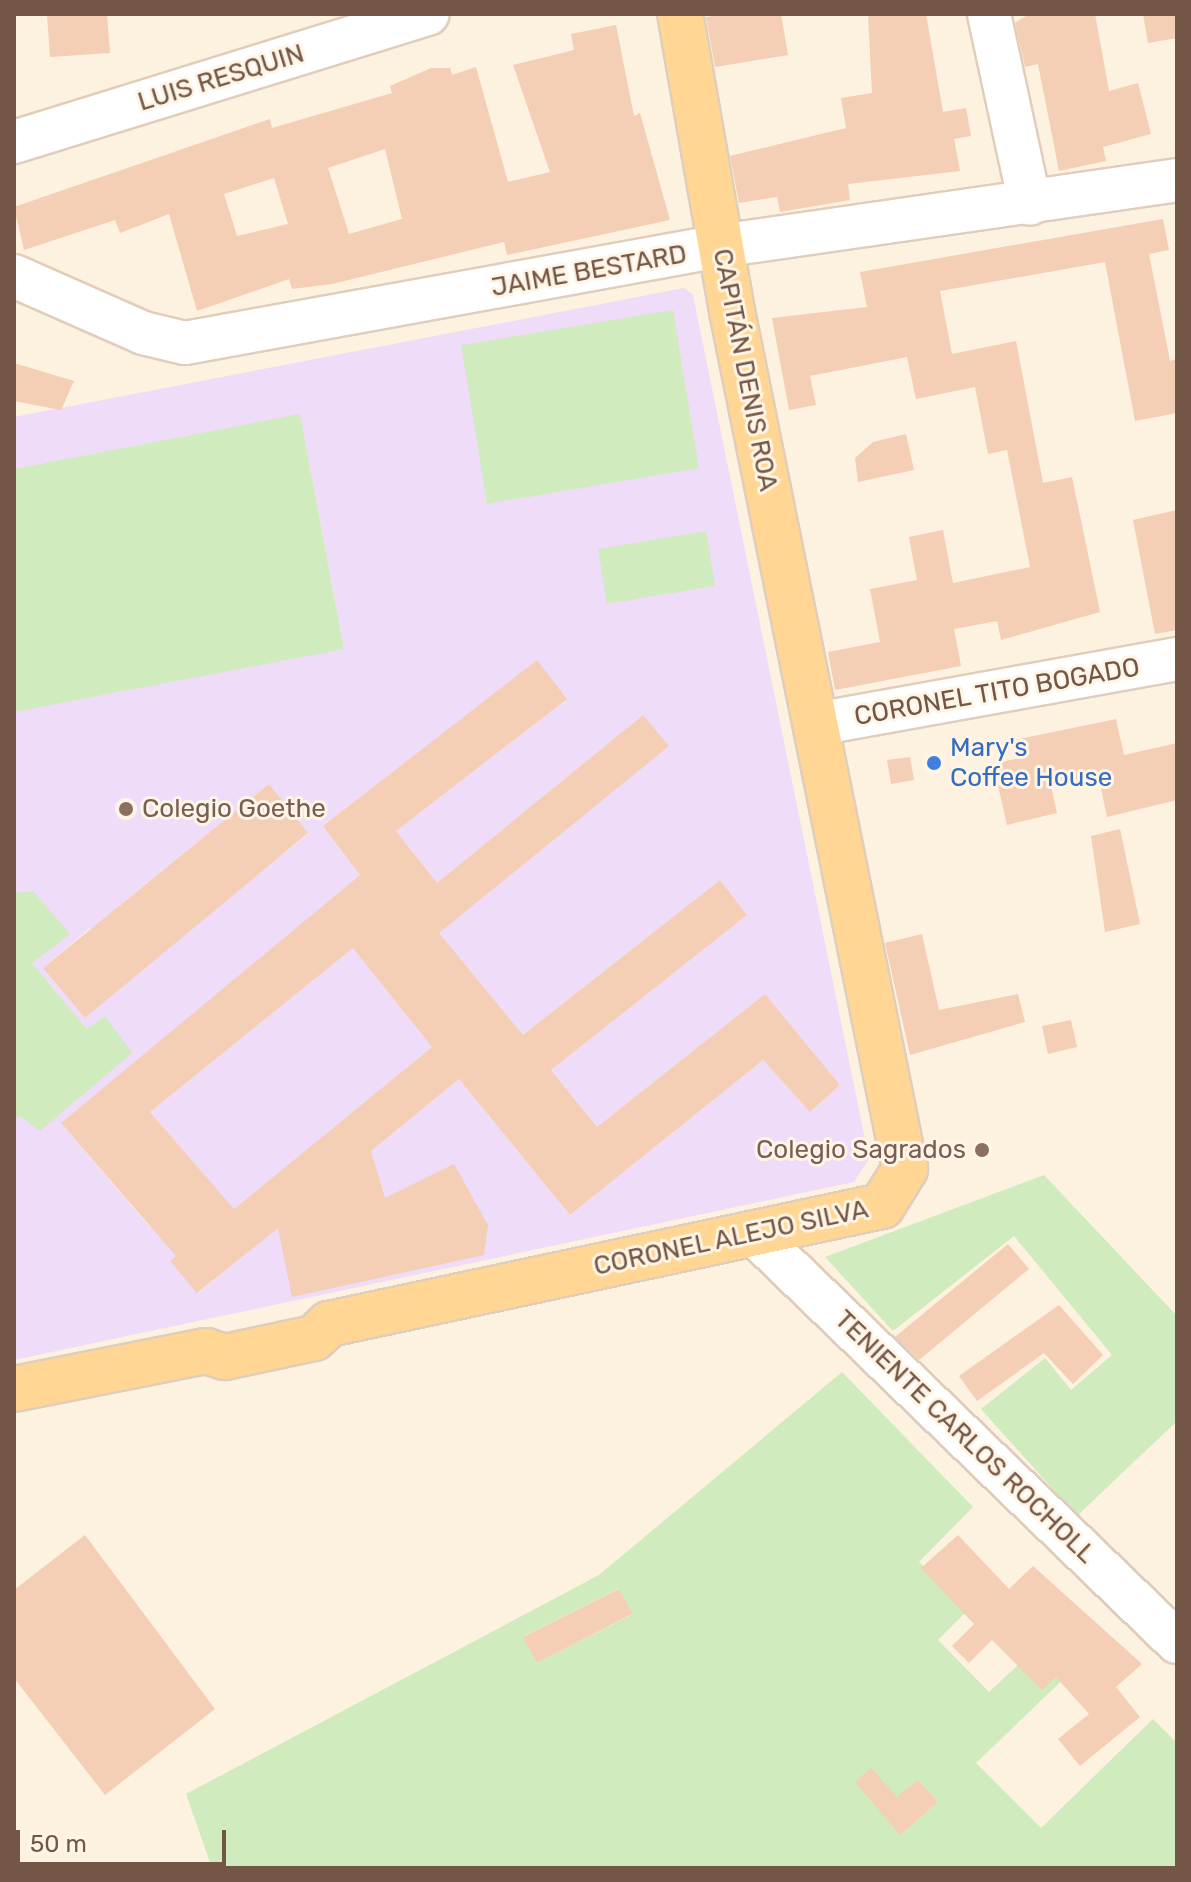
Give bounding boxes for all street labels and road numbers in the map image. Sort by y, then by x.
street label: LUIS RESQUIN [134,38,308,118]
street label: JAIME BESTARD [489,238,689,304]
street label: CAPITÁN DENIS ROA [706,246,784,494]
street label: CORONEL TITO BOGADO [851,651,1143,733]
street label: CORONEL ALEJO SILVA [590,1194,872,1282]
street label: TENIENTE CARLOS ROCHOLL [828,1304,1102,1570]

